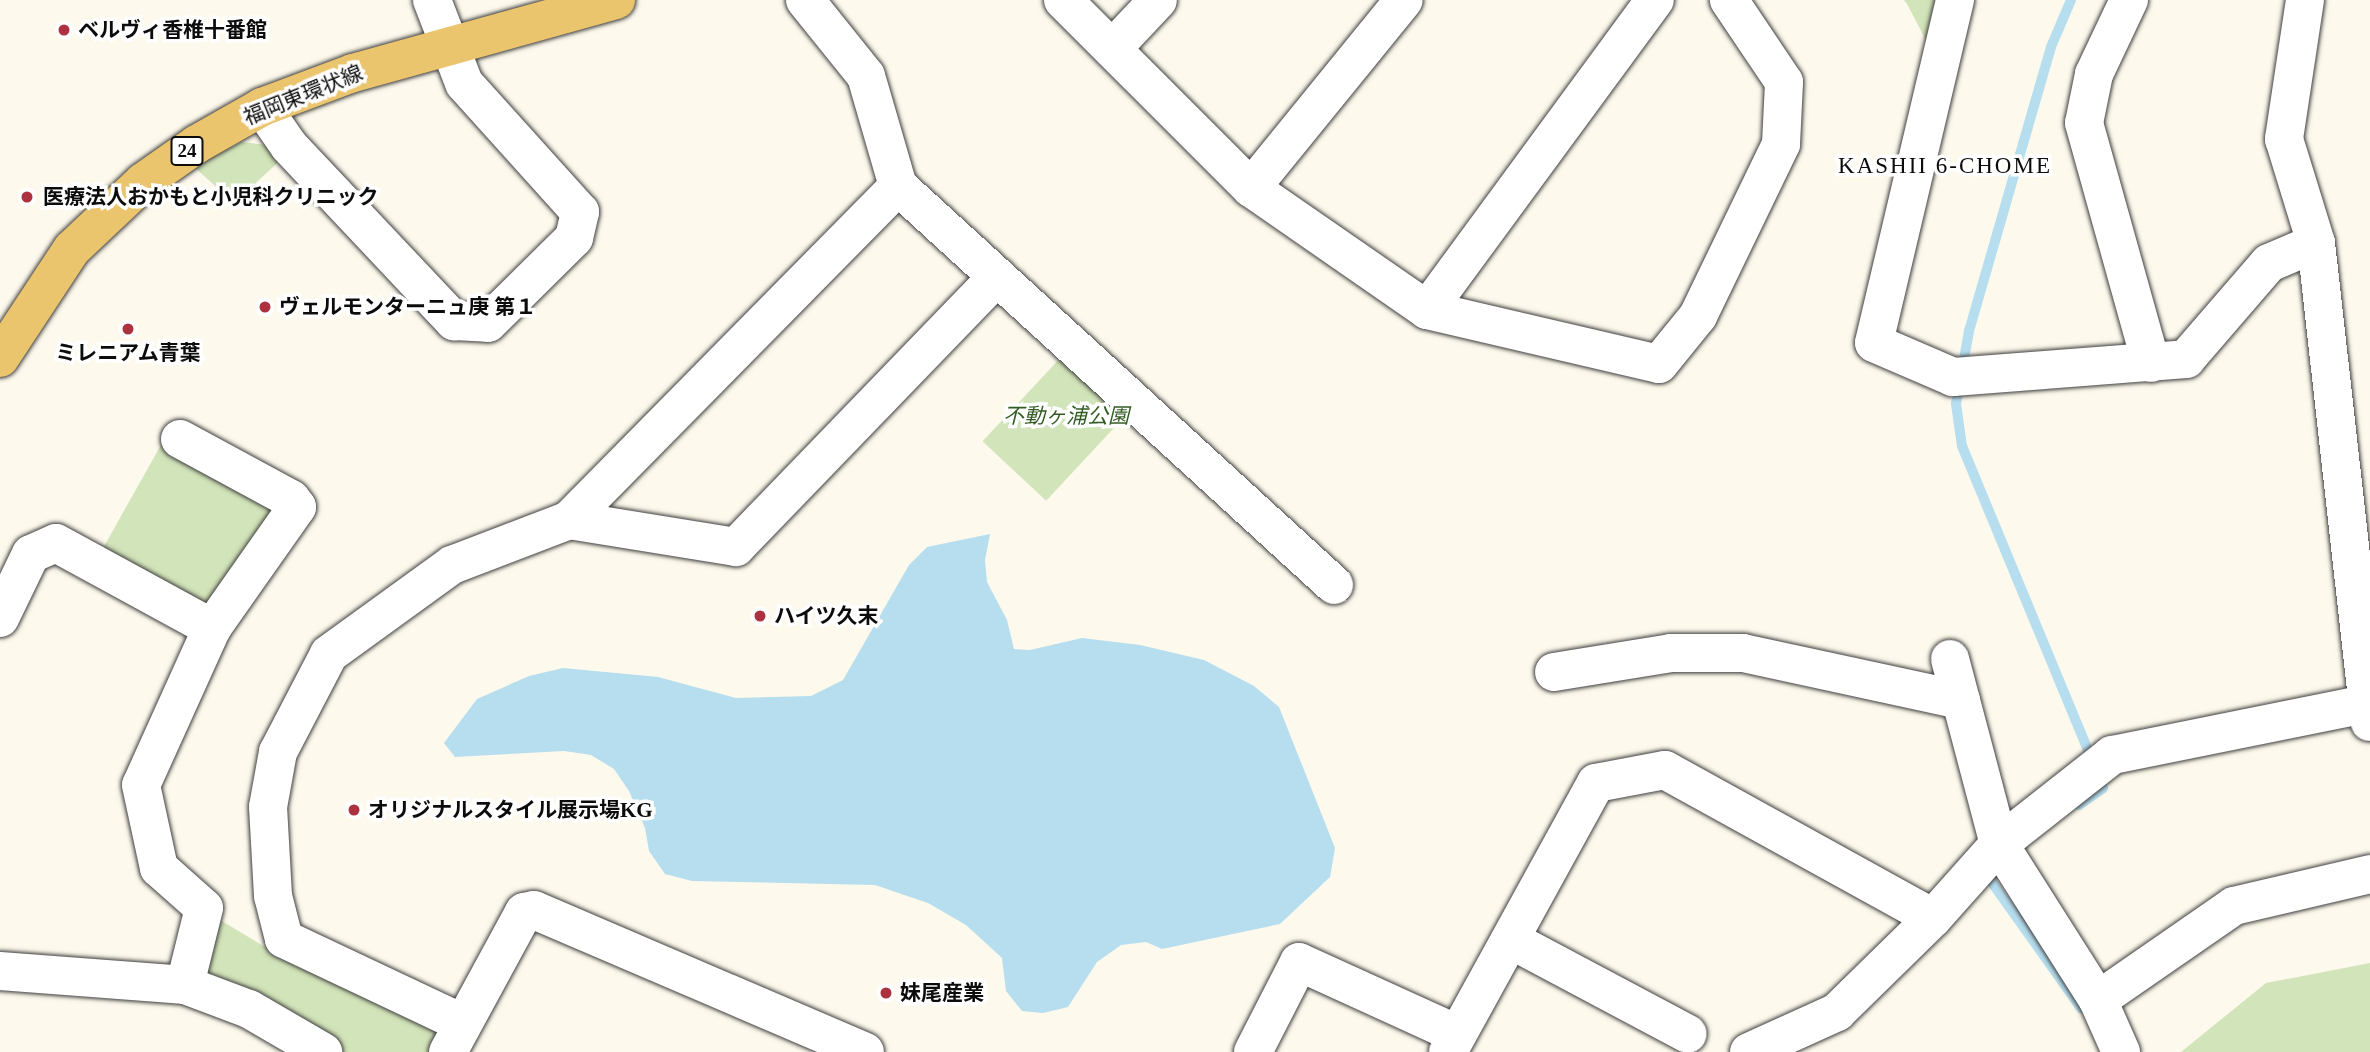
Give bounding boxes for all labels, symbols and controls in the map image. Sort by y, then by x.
place label: ベルヴィ香椎十番館 [78,17,267,43]
marker: ベルヴィ香椎十番館 [56,22,72,38]
street label: 福岡東環状線 [240,60,366,130]
road number: 24 [170,136,204,167]
district label: KASHII 6-CHOME [1840,152,2050,180]
place label: 医療法人おかもと小児科クリニック [43,184,379,210]
marker: 医療法人おかもと小児科クリニック [17,187,37,207]
place label: ヴェルモンターニュ庚 第１ [279,294,536,320]
marker: ヴェルモンターニュ庚 第１ [257,299,273,315]
marker: ミレニアム青葉 [120,321,136,337]
place label: ミレニアム青葉 [55,340,201,366]
park label: 不動ヶ浦公園 [1003,403,1129,429]
place label: ハイツ久末 [774,603,879,629]
marker: ハイツ久末 [752,608,768,624]
place label: オリジナルスタイル展示場KG [368,797,653,823]
marker: オリジナルスタイル展示場KG [346,802,362,818]
place label: 妹尾産業 [900,980,984,1006]
marker: 妹尾産業 [878,985,894,1001]

